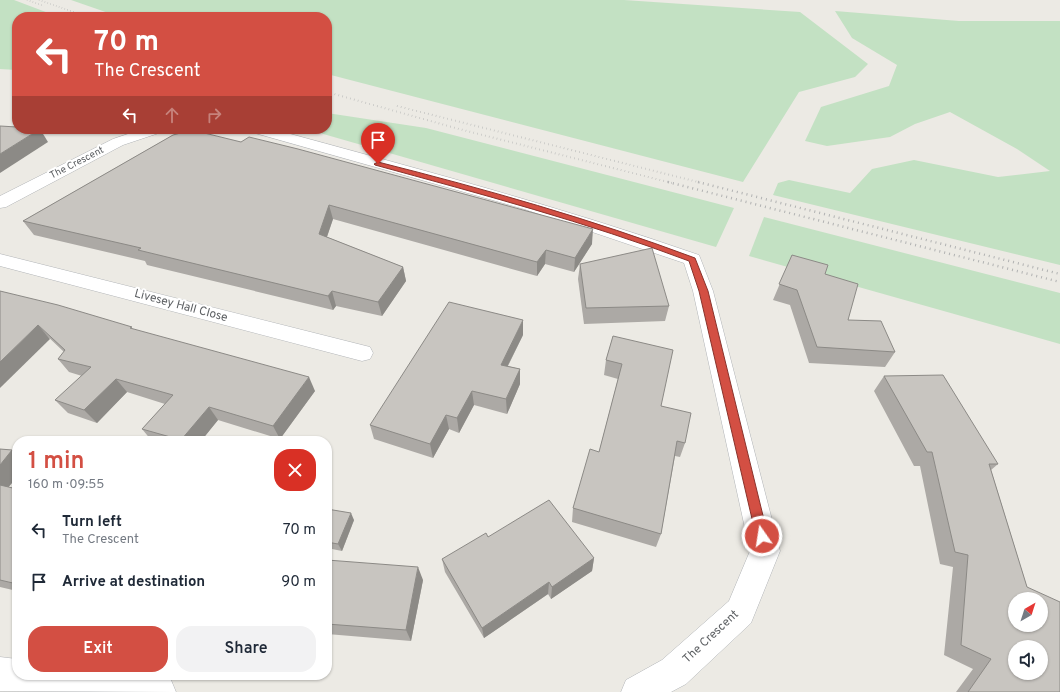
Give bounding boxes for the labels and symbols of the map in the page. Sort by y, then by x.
pin [361,123,395,164]
street label: The Crescent [48,144,106,182]
street label: Livesey Hall Close [133,286,229,326]
position arrow [741,515,783,557]
north arrow [1008,592,1048,632]
street label: The Crescent [680,607,742,667]

